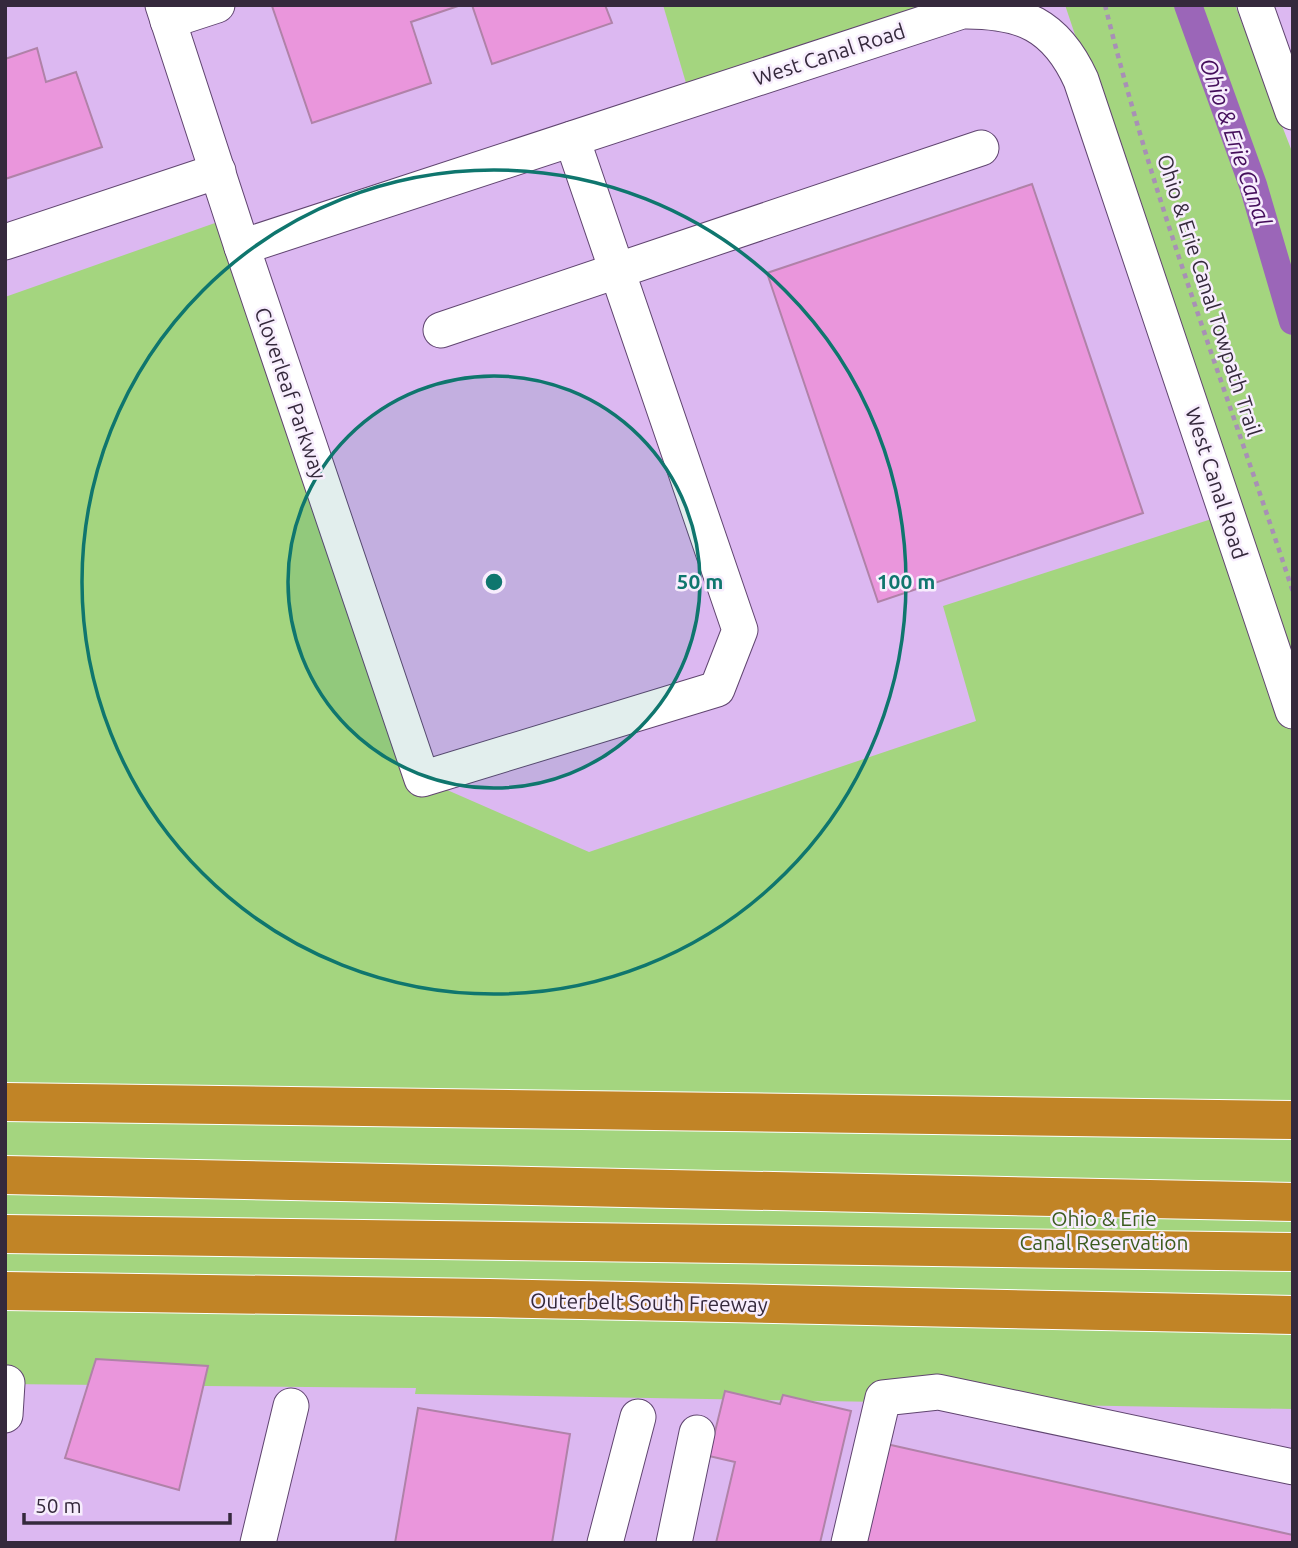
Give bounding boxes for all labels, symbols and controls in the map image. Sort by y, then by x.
street label: West Canal Road [750,18,908,90]
water label: Ohio & Erie Canal [1196,55,1277,230]
street label: Ohio & Erie Canal Towpath Trail [1153,151,1267,439]
street label: Cloverleaf Parkway [250,304,332,482]
street label: West Canal Road [1181,404,1253,562]
text: 50 m [677,569,723,593]
text: 100 m [877,569,935,593]
centre of rings [482,570,506,594]
park label: Ohio & Erie Canal Reservation [1019,1206,1189,1254]
street label: Outerbelt South Freeway [530,1288,768,1316]
scale bar [24,1482,231,1526]
text: 50 m [35,1493,82,1517]

